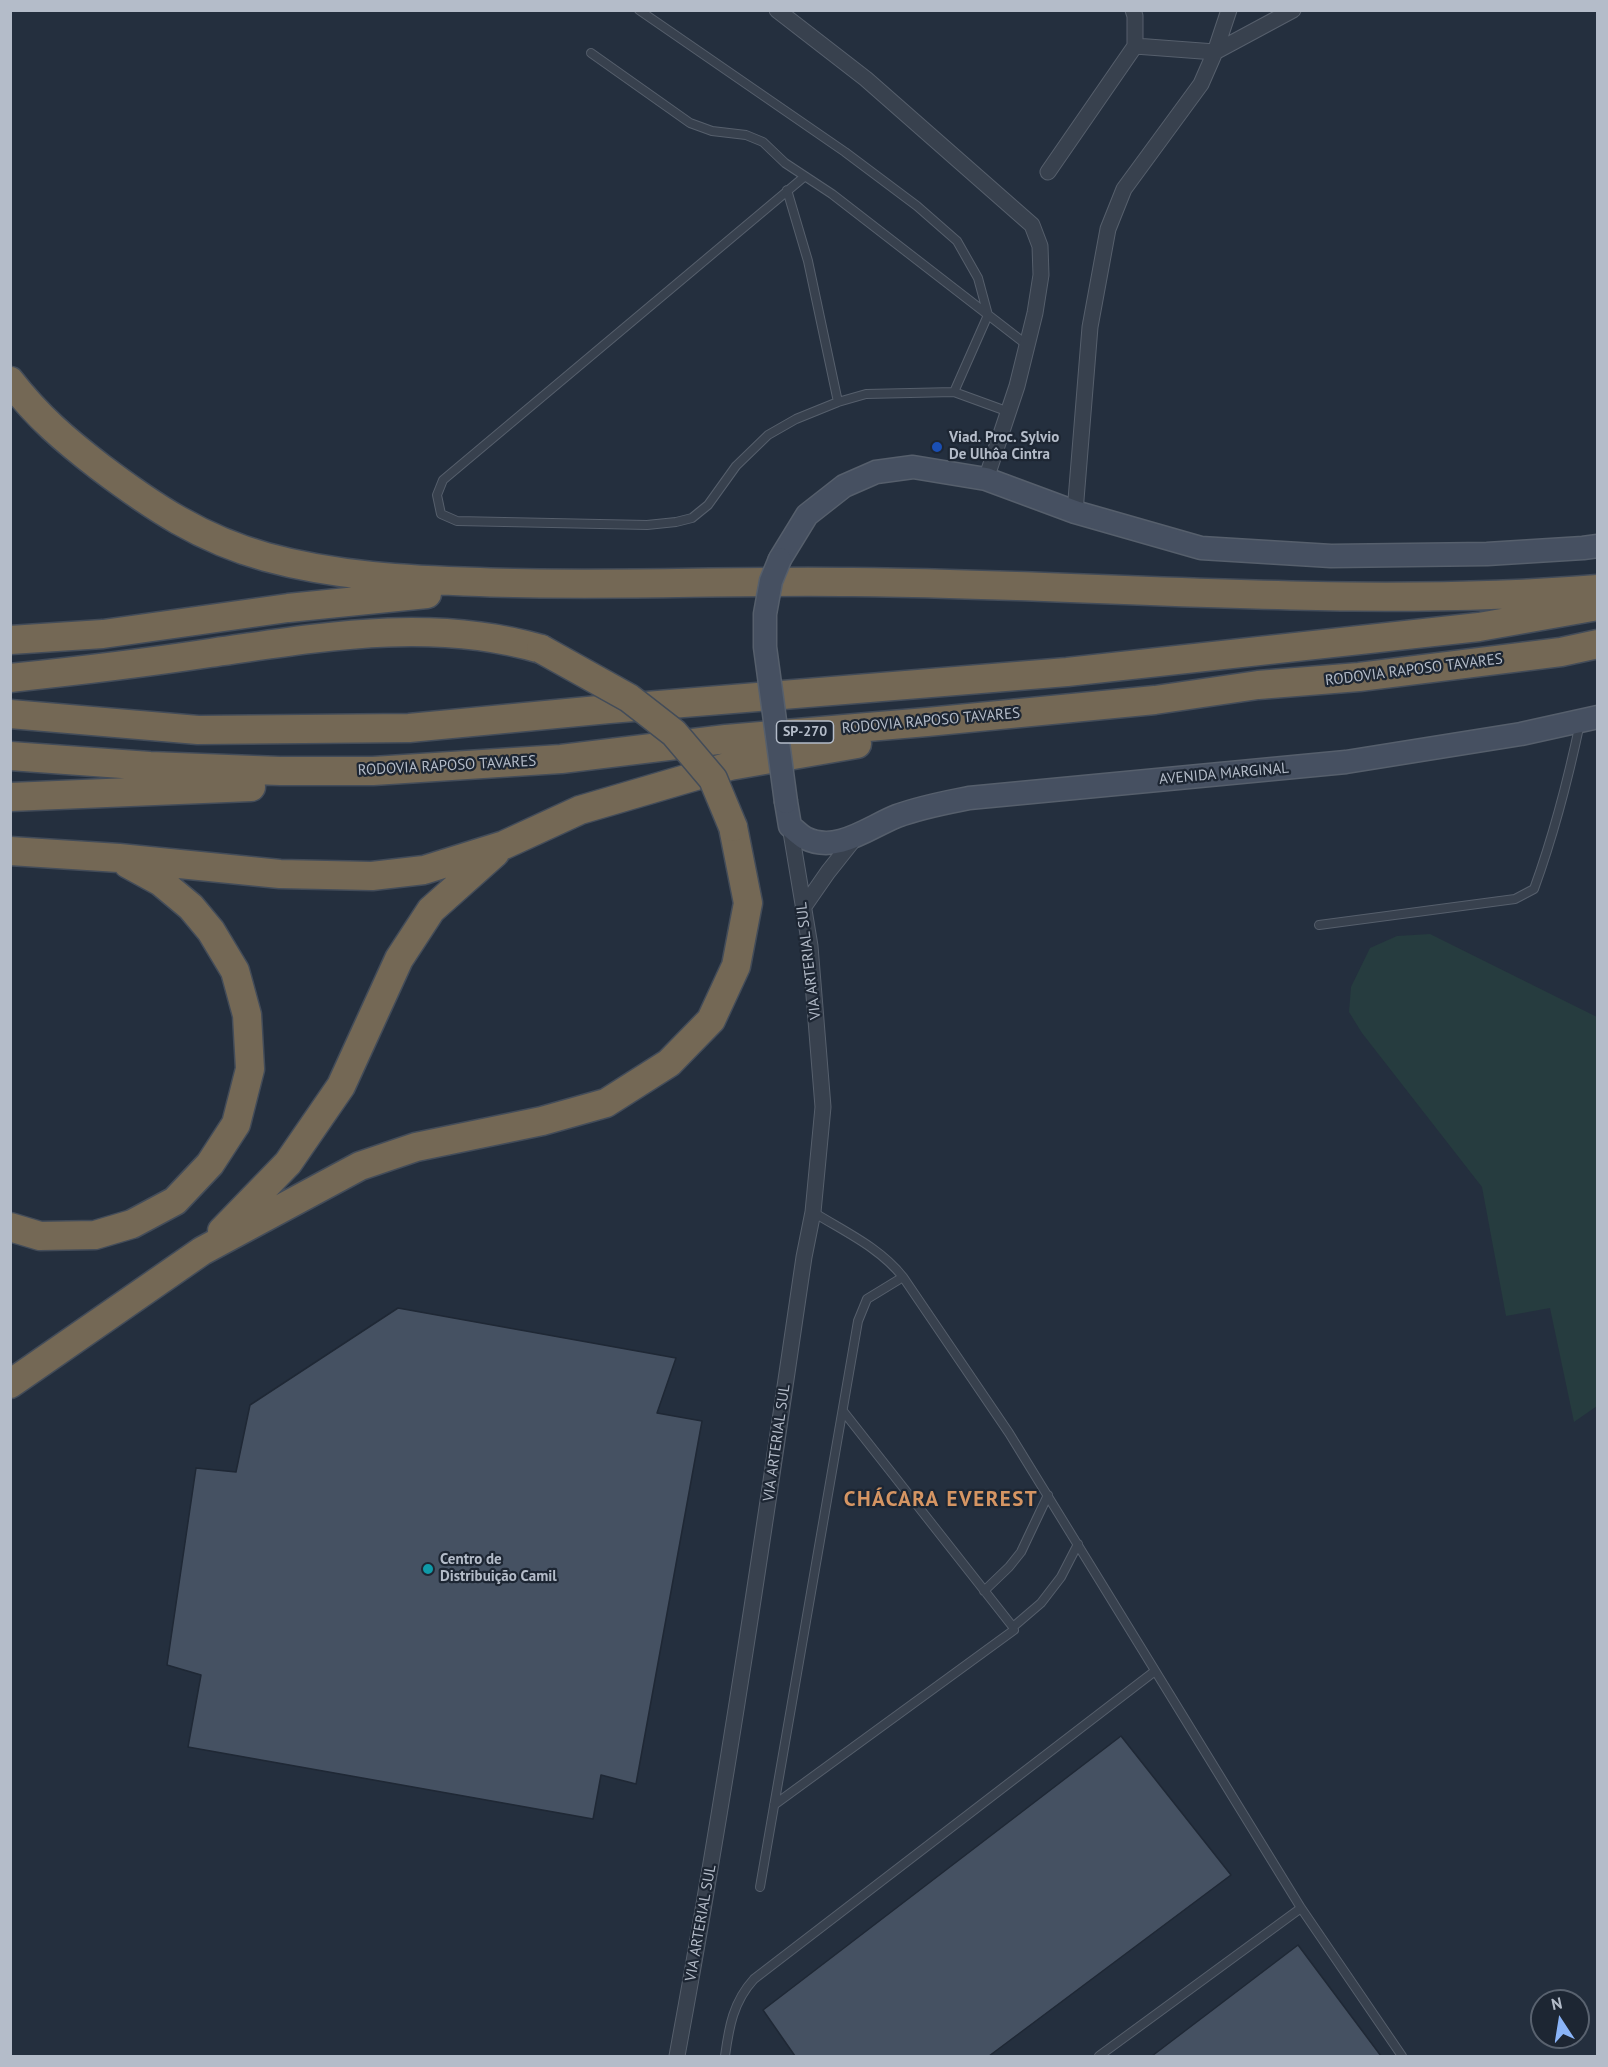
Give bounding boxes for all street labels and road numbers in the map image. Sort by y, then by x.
street label: RODOVIA RAPOSO TAVARES [1324,650,1504,690]
street label: RODOVIA RAPOSO TAVARES [841,704,1021,738]
road number: SP-270 [776,721,834,743]
street label: RODOVIA RAPOSO TAVARES [357,752,537,780]
street label: AVENIDA MARGINAL [1158,759,1290,789]
street label: VIA ARTERIAL SUL [793,901,825,1021]
street label: VIA ARTERIAL SUL [760,1383,794,1503]
street label: VIA ARTERIAL SUL [682,1863,720,1983]

